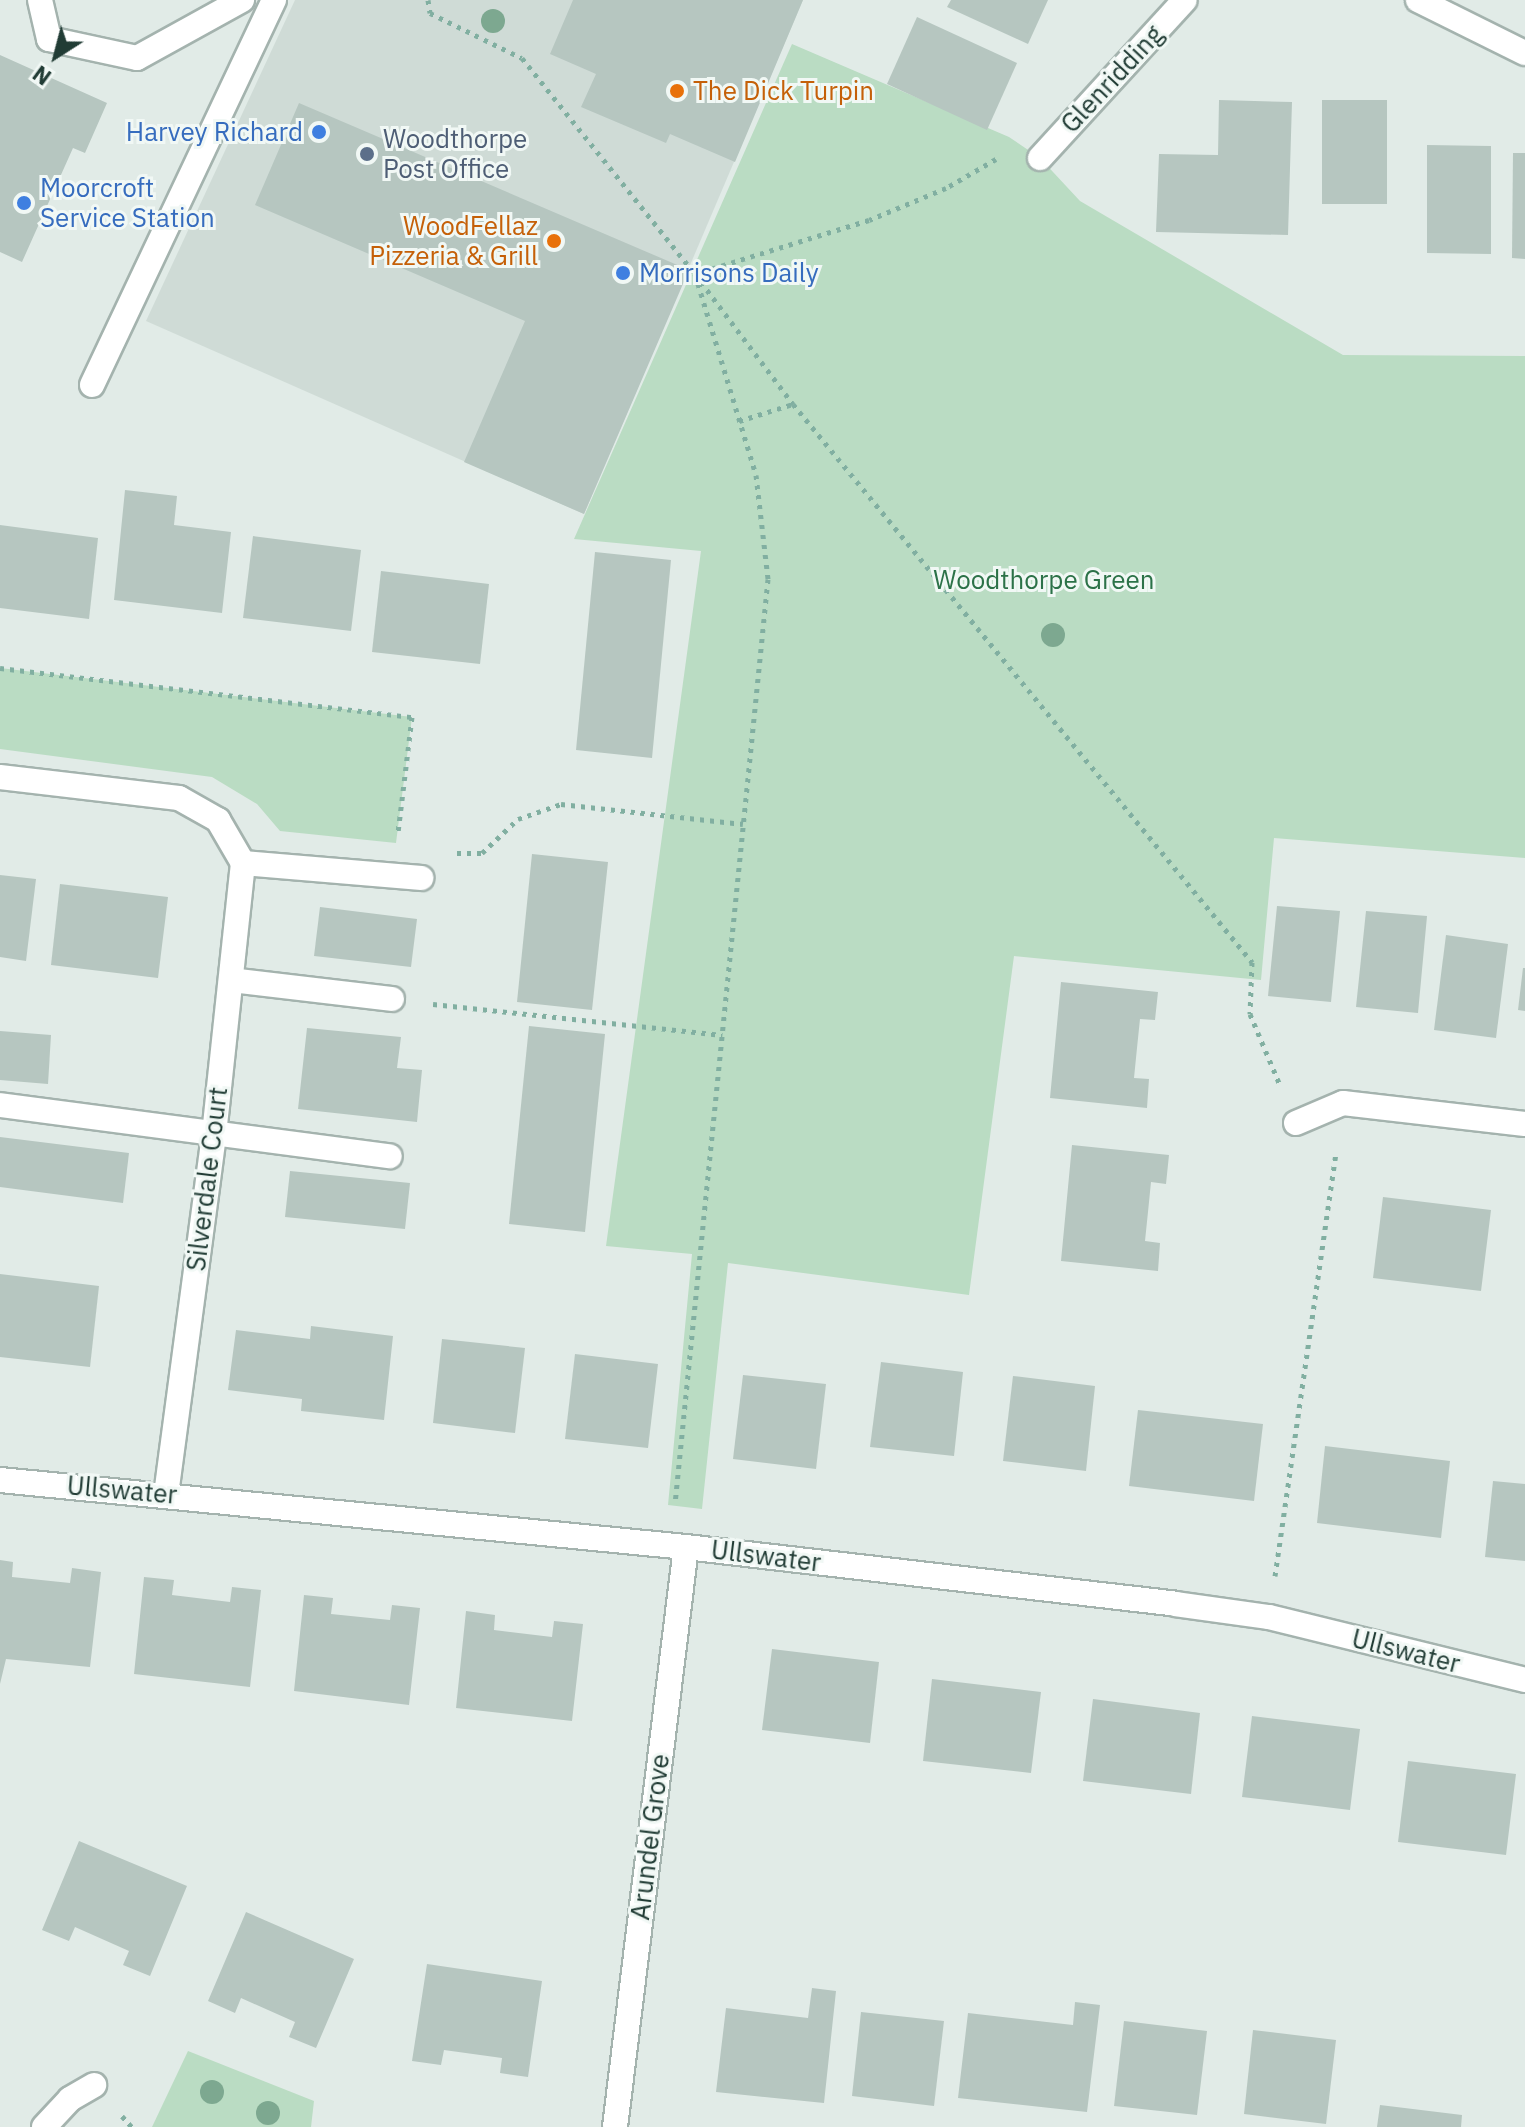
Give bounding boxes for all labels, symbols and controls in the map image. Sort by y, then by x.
north arrow [16,16,96,96]
street label: Glenridding [1054,19,1170,139]
text: N [27,59,57,92]
place label: The Dick Turpin [693,75,874,107]
marker: The Dick Turpin [668,82,686,100]
place label: Harvey Richard [126,116,303,148]
marker: Harvey Richard [310,123,328,141]
place label: Woodthorpe Post Office [383,123,527,184]
marker: Woodthorpe Post Office [358,145,376,163]
place label: Moorcroft Service Station [40,172,215,234]
marker: Moorcroft Service Station [15,194,33,212]
place label: WoodFellaz Pizzeria & Grill [369,210,538,272]
marker: WoodFellaz Pizzeria & Grill [545,232,563,250]
place label: Morrisons Daily [639,257,819,289]
marker: Morrisons Daily [614,264,632,282]
park label: Woodthorpe Green [933,564,1155,596]
street label: Silverdale Court [180,1085,234,1273]
street label: Ullswater [66,1470,178,1510]
street label: Ullswater [709,1534,823,1578]
street label: Ullswater [1349,1622,1463,1680]
street label: Arundel Grove [624,1752,676,1922]

